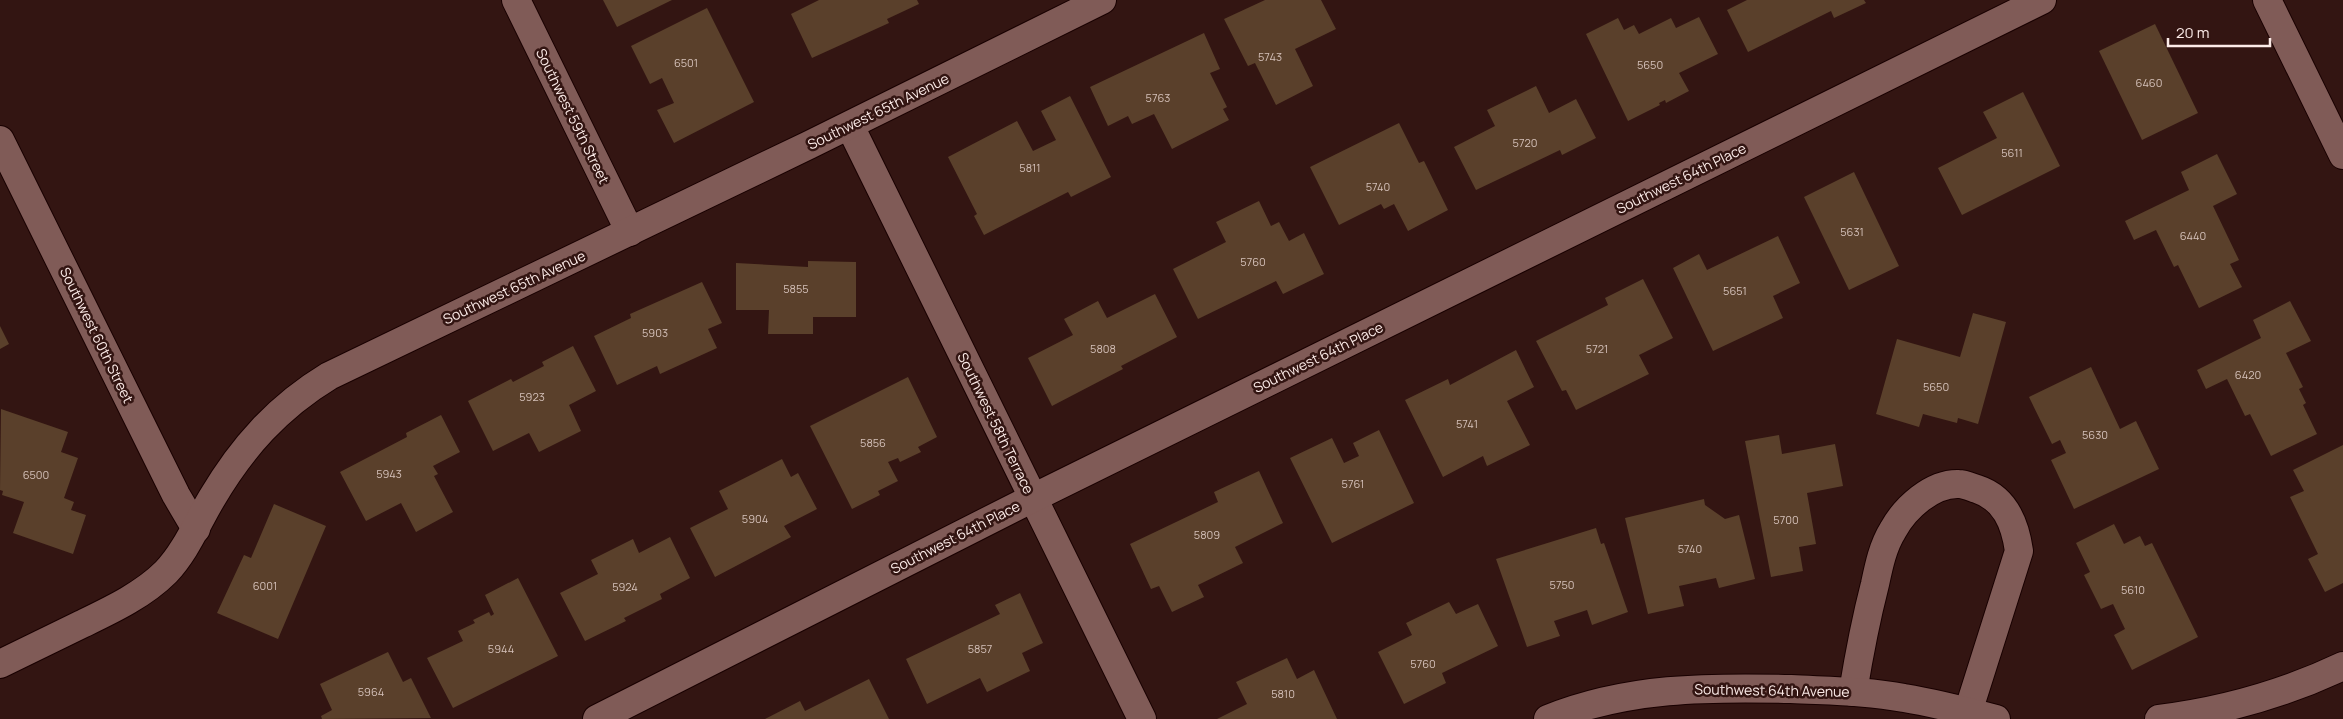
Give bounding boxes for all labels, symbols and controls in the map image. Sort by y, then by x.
scale bar [2168,15,2270,47]
text: 20 m [2176,22,2209,43]
street label: Southwest 59th Street [532,45,614,187]
house number: 5743 [1258,49,1282,64]
house number: 6501 [674,55,698,70]
house number: 5650 [1637,57,1663,72]
street label: Southwest 65th Avenue [804,68,952,154]
house number: 6460 [2136,75,2162,90]
house number: 5763 [1146,90,1170,105]
house number: 5720 [1513,135,1537,150]
street label: Southwest 64th Place [1613,138,1749,218]
house number: 5611 [2001,145,2023,160]
house number: 5811 [1019,160,1041,175]
house number: 5740 [1366,179,1390,194]
house number: 5631 [1840,224,1864,239]
house number: 6440 [2180,228,2206,243]
street label: Southwest 65th Avenue [440,246,588,328]
house number: 5760 [1240,254,1266,269]
street label: Southwest 60th Street [56,264,138,406]
house number: 5855 [783,281,809,296]
house number: 5651 [1723,283,1747,298]
street label: Southwest 64th Place [1250,317,1386,397]
house number: 5903 [642,325,668,340]
house number: 5808 [1090,341,1116,356]
house number: 5721 [1586,341,1608,356]
street label: Southwest 58th Terrace [953,349,1039,497]
house number: 6420 [2235,367,2261,382]
house number: 5650 [1923,379,1949,394]
house number: 5923 [519,389,545,404]
house number: 5741 [1456,416,1478,431]
house number: 5630 [2082,427,2108,442]
house number: 5856 [860,435,886,450]
house number: 5943 [376,466,402,481]
house number: 6500 [23,467,49,482]
house number: 5761 [1342,476,1364,491]
street label: Southwest 64th Place [887,496,1023,578]
house number: 5904 [742,511,768,526]
house number: 5700 [1773,512,1799,527]
house number: 5809 [1194,527,1220,542]
house number: 5740 [1678,541,1702,556]
house number: 5750 [1550,577,1574,592]
house number: 6001 [253,578,277,593]
house number: 5924 [612,579,638,594]
house number: 5610 [2121,582,2145,597]
house number: 5944 [488,641,514,656]
house number: 5857 [968,641,992,656]
house number: 5760 [1410,656,1436,671]
street label: Southwest 64th Avenue [1694,679,1850,701]
house number: 5964 [358,684,384,699]
house number: 5810 [1271,686,1295,701]

